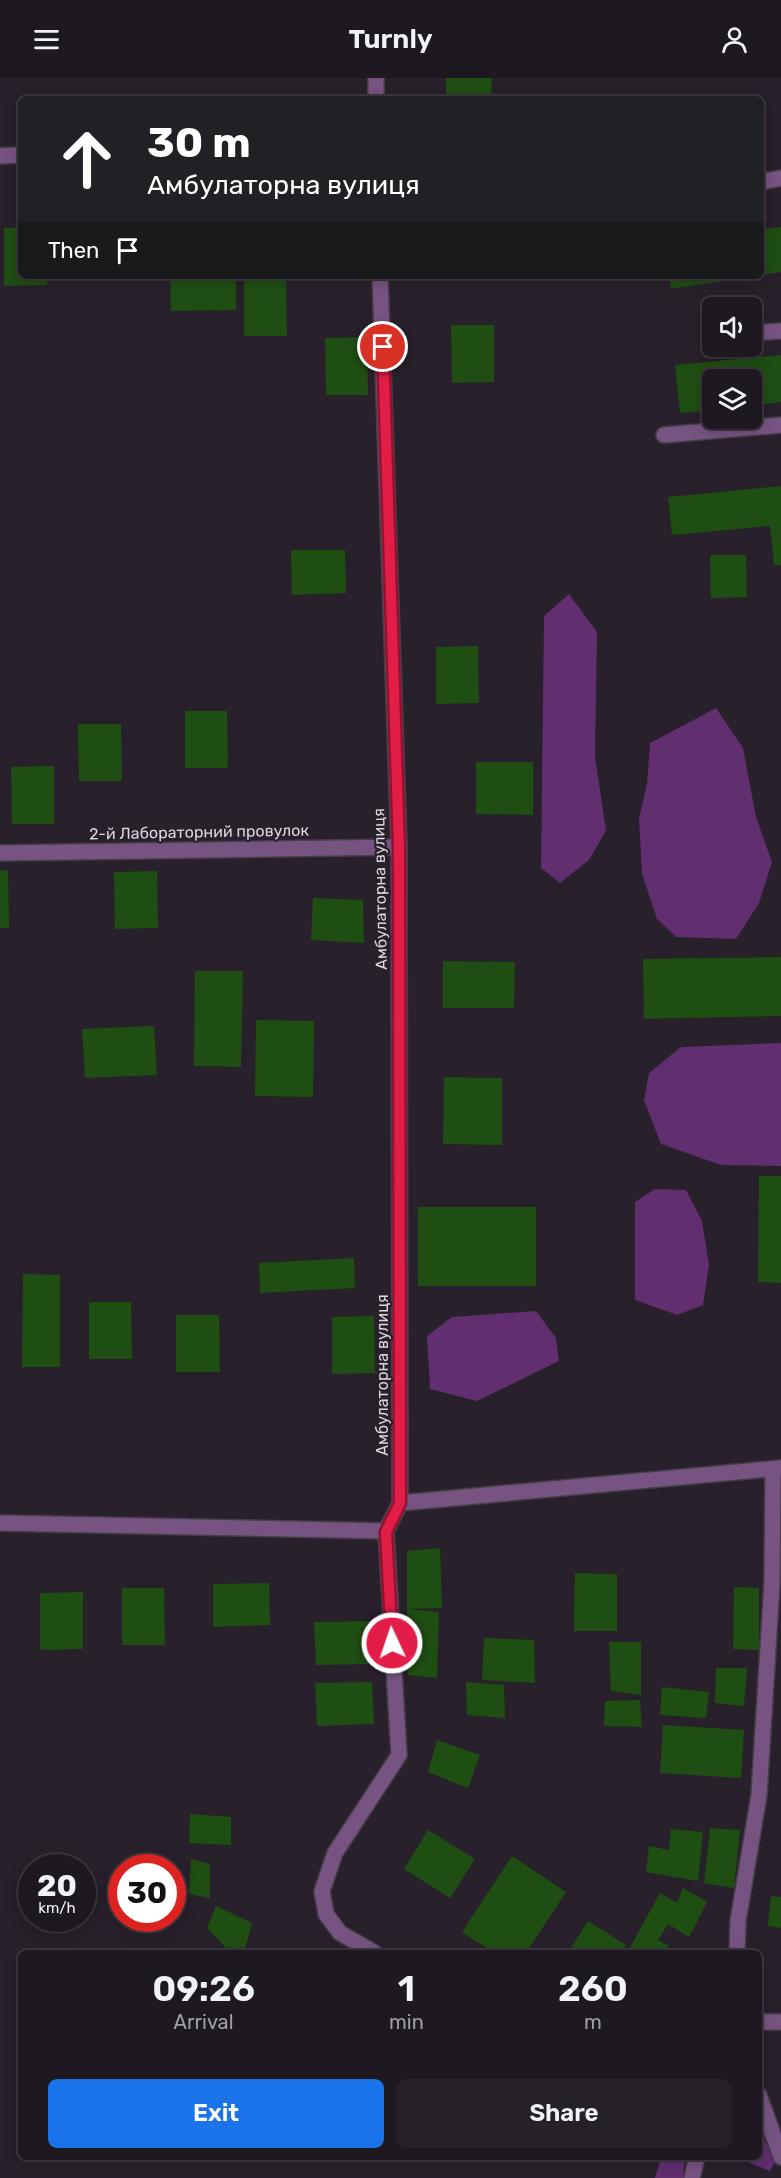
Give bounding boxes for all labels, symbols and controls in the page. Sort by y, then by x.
icon: menu [30,23,63,56]
text: Turnly [348,23,433,55]
icon: person [718,23,751,56]
text: 30 m [147,118,251,168]
icon: ahead [48,120,126,198]
text: Амбулаторна вулиця [147,169,420,201]
icon: arrive [111,234,144,267]
text: Then [48,237,99,264]
map controls [702,297,762,429]
button: sound [702,297,762,357]
pin [357,321,408,372]
icon: arrive [366,330,399,363]
button: layers [702,369,762,429]
street label: Амбулаторна вулиця [369,808,391,970]
street label: 2-й Лабораторний провулок [89,821,310,843]
street label: Амбулаторна вулиця [373,1294,392,1456]
position arrow [360,1611,424,1675]
speed limit sign: 30 [108,1854,186,1932]
text: 20 [37,1868,77,1904]
text: km/h [38,1899,76,1917]
text: 09:26 [152,1967,255,2010]
text: 1 [398,1967,415,2010]
text: 260 [558,1967,628,2010]
text: Arrival [174,2010,234,2034]
text: min [389,2010,424,2034]
text: m [584,2010,602,2034]
button: Exit [48,2079,384,2148]
button: Share [396,2079,732,2148]

